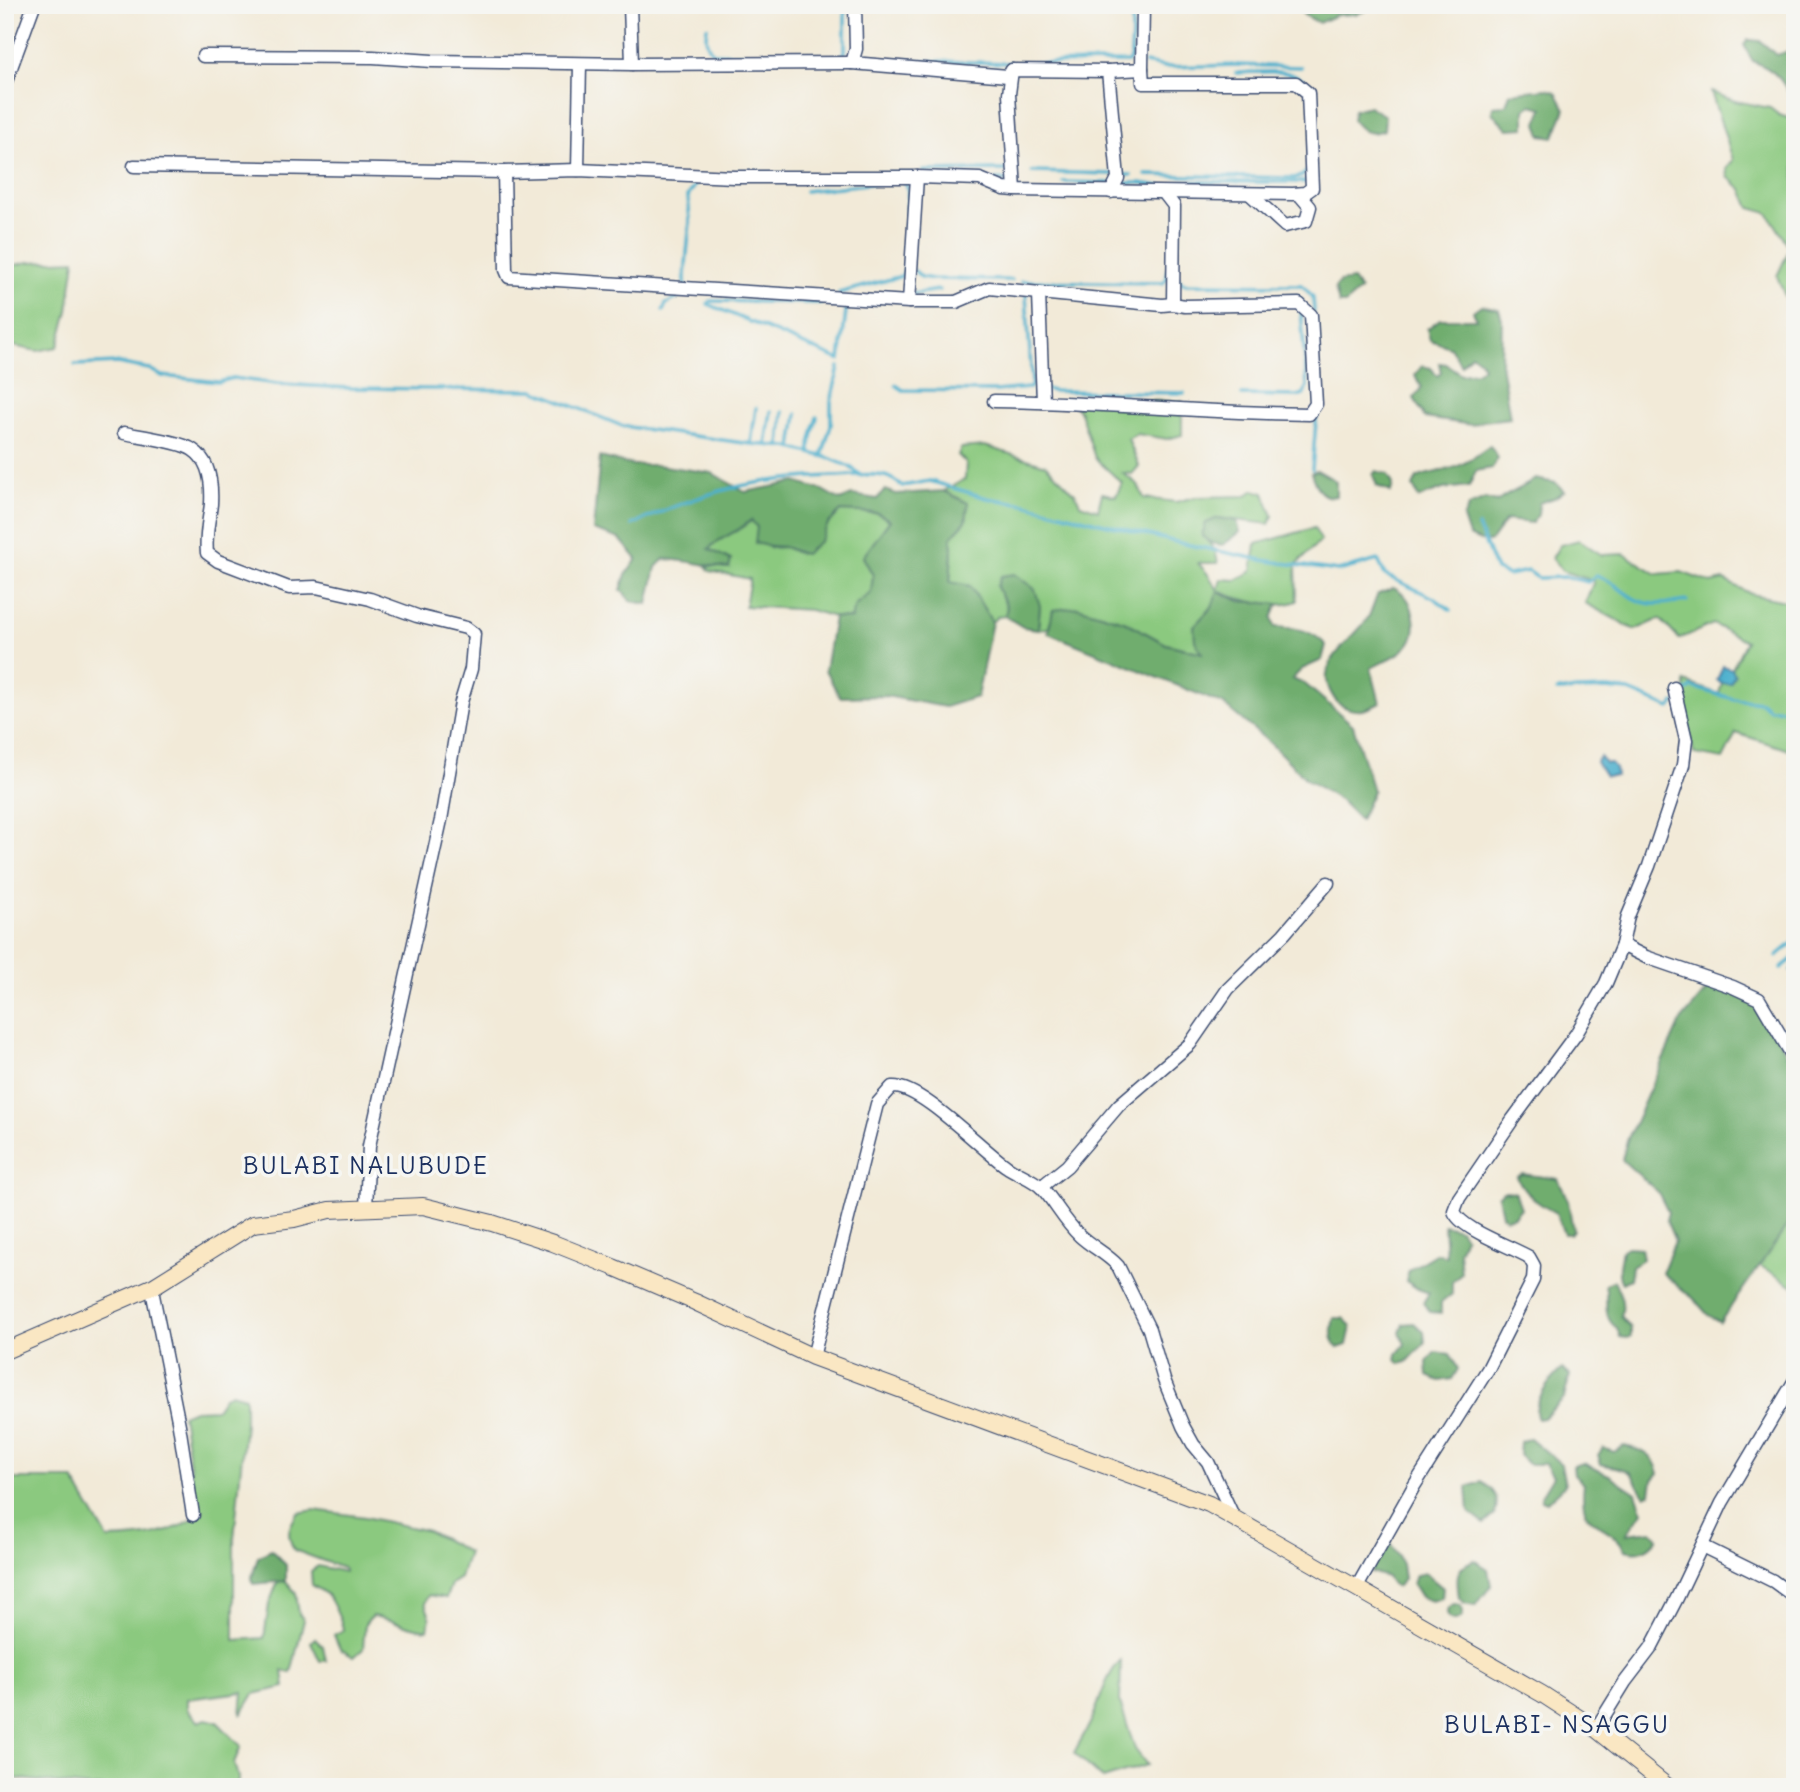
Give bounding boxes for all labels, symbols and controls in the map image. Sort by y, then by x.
district label: BULABI NALUBUDE [243,1150,489,1180]
district label: BULABI- NSAGGU [1444,1709,1670,1739]

